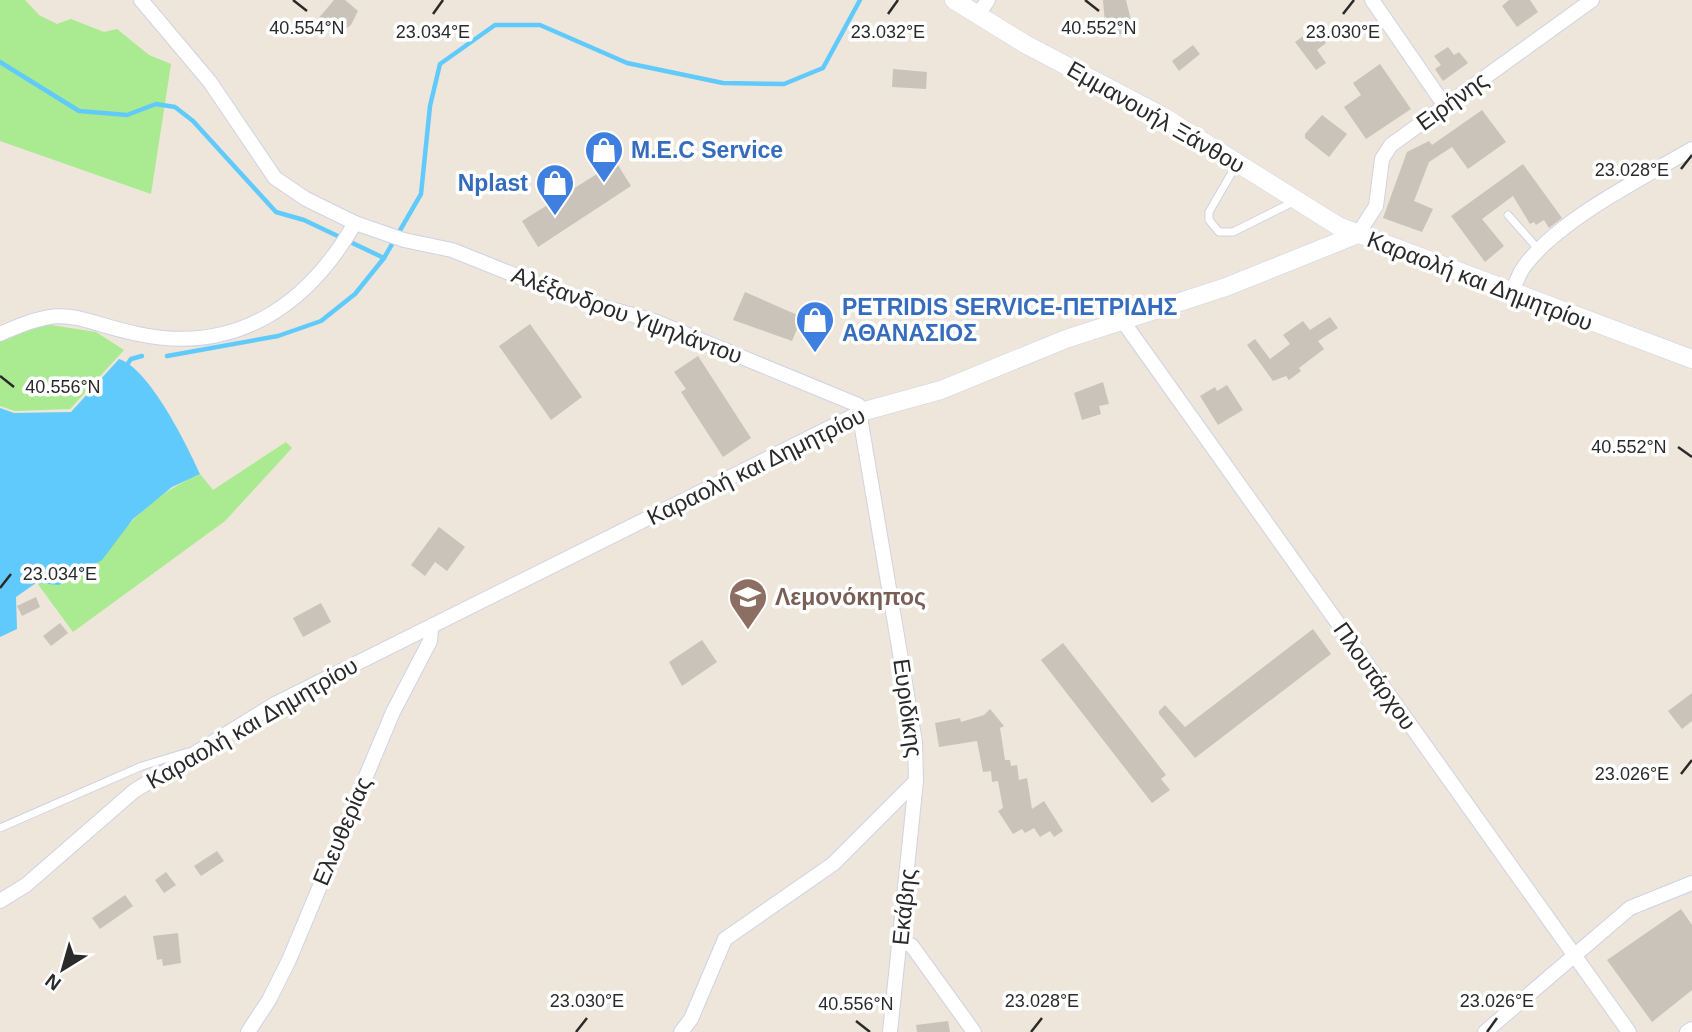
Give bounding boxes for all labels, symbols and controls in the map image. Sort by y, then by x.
text: 40.554°N [269,18,345,38]
text: 40.552°N [1061,18,1137,38]
text: 23.034°E [396,22,470,42]
text: 23.032°E [851,22,925,42]
text: 23.030°E [1306,22,1380,42]
street label: Εμμανουήλ Ξάνθου [1063,56,1249,178]
street label: Ειρήνης [1411,66,1493,136]
shop icon: M.E.C Service [583,129,625,184]
place label: M.E.C Service [631,137,783,163]
text: 23.028°E [1595,160,1669,180]
shop icon: Nplast [534,162,576,217]
place label: Nplast [458,170,528,196]
street label: Καραολή και Δημητρίου [1364,226,1596,336]
street label: Αλέξανδρου Υψηλάντου [508,261,746,369]
place label: PETRIDIS SERVICE-ΠΕΤΡΙΔΗΣ ΑΘΑΝΑΣΙΟΣ [842,294,1178,346]
shop icon: PETRIDIS SERVICE-ΠΕΤΡΙΔΗΣ ΑΘΑΝΑΣΙΟΣ [794,299,836,354]
text: 40.556°N [25,377,101,397]
street label: Καραολή και Δημητρίου [643,402,869,530]
text: 40.552°N [1591,437,1667,457]
text: 23.034°E [23,564,97,584]
school or university icon: Λεμονόκηπος [727,576,769,631]
place label: Λεμονόκηπος [775,584,926,610]
street label: Πλουτάρχου [1328,617,1422,735]
street label: Καραολή και Δημητρίου [142,652,362,794]
street label: Ευριδίκης [888,657,928,759]
text: 23.026°E [1595,764,1669,784]
street label: Ελευθερίας [308,773,376,889]
street label: Εκάβης [887,867,921,947]
north arrow [28,934,98,1004]
text: N [41,970,65,995]
text: 23.030°E [550,991,624,1011]
text: 23.028°E [1005,991,1079,1011]
text: 23.026°E [1460,991,1534,1011]
text: 40.556°N [818,994,894,1014]

